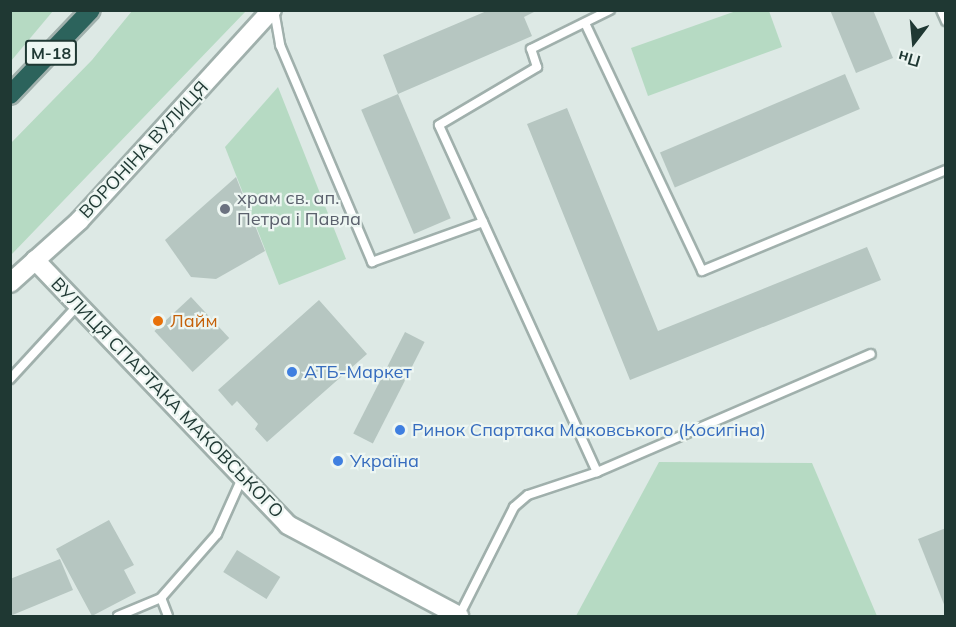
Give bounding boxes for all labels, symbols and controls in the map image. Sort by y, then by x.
north arrow [884,12,944,72]
road number: М-18 [24,40,78,66]
text: Пн [896,47,922,72]
street label: ВОРОНІНА ВУЛИЦЯ [75,77,213,223]
place label: храм св. ап. Петра і Павла [237,188,361,230]
marker: храм св. ап. Петра і Павла [218,202,232,216]
street label: ВУЛИЦЯ СПАРТАКА МАКОВСЬКОГО [46,273,288,523]
place label: Лайм [170,310,218,332]
marker: Лайм [151,314,165,328]
place label: АТБ-Маркет [304,361,412,383]
marker: АТБ-Маркет [285,365,299,379]
place label: Ринок Спартака Маковського (Косигіна) [412,419,766,441]
marker: Ринок Спартака Маковського (Косигіна) [393,423,407,437]
place label: Україна [350,450,419,472]
marker: Україна [331,454,345,468]

